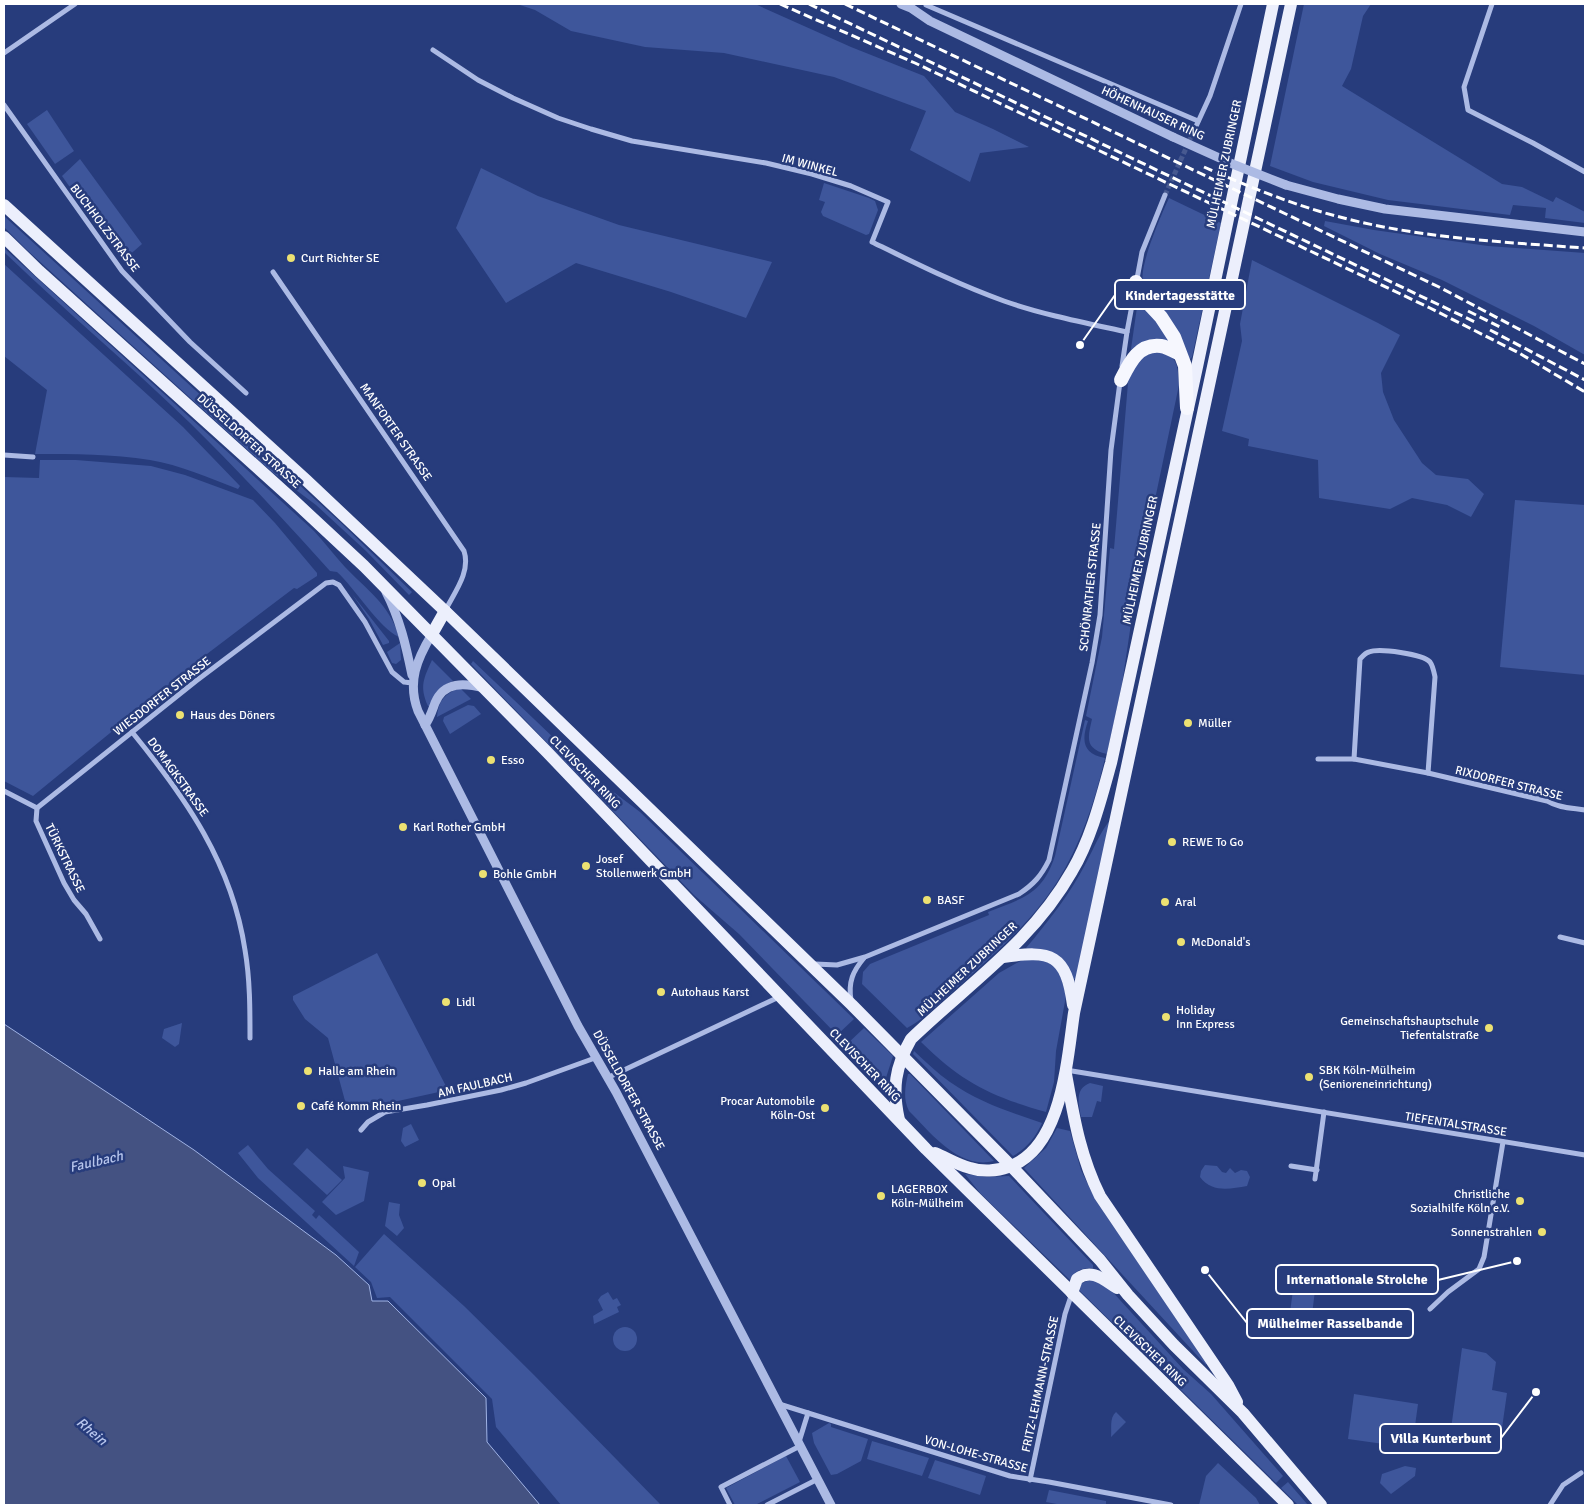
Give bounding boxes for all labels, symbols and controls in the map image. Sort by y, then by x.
street label: HÖHENHAUSER RING [1099,83,1207,144]
street label: MÜLHEIMER ZUBRINGER [1204,98,1245,230]
street label: IM WINKEL [780,151,840,180]
street label: BUCHHOLZSTRASSE [67,181,143,275]
place label: Curt Richter SE [301,251,380,266]
marker: Curt Richter SE [285,252,297,264]
callout: Kindertagesstätte [1115,280,1245,309]
text: Kindertagesstätte [1125,287,1235,304]
street label: MANFORTER STRASSE [356,381,435,484]
street label: DÜSSELDORFER STRASSE [194,391,304,492]
street label: MÜLHEIMER ZUBRINGER [1120,494,1161,626]
street label: SCHÖNRATHER STRASSE [1076,522,1105,652]
street label: WIESDORFER STRASSE [110,653,214,739]
place label: Haus des Döners [190,708,275,723]
marker: Haus des Döners [174,709,186,721]
place label: Müller [1198,716,1232,731]
marker: Müller [1182,717,1194,729]
street label: CLEVISCHER RING [546,733,623,812]
street label: DOMAGKSTRASSE [144,735,212,820]
place label: Esso [501,753,525,768]
marker: Esso [485,754,497,766]
street label: RIXDORFER STRASSE [1453,763,1564,804]
place label: Karl Rother GmbH [413,820,506,835]
street label: TÜRKSTRASSE [41,821,88,895]
marker: Karl Rother GmbH [397,821,409,833]
place label: REWE To Go [1182,835,1243,850]
marker: REWE To Go [1166,836,1178,848]
place label: Josef Stollenwerk GmbH [596,852,691,881]
marker: Josef Stollenwerk GmbH [580,860,592,872]
place label: Bohle GmbH [493,867,557,882]
marker: Bohle GmbH [477,868,489,880]
place label: BASF [937,893,965,908]
marker: BASF [921,894,933,906]
place label: Aral [1175,895,1197,910]
marker: Aral [1159,896,1171,908]
street label: MÜLHEIMER ZUBRINGER [914,919,1020,1020]
place label: McDonald's [1191,935,1251,950]
marker: McDonald's [1175,936,1187,948]
place label: Autohaus Karst [671,985,749,1000]
marker: Autohaus Karst [655,986,667,998]
place label: Lidl [456,995,476,1010]
marker: Lidl [440,996,452,1008]
place label: Holiday Inn Express [1176,1003,1235,1032]
marker: Holiday Inn Express [1160,1011,1172,1023]
place label: Gemeinschaftshauptschule Tiefentalstraße [1340,1014,1479,1043]
marker: Gemeinschaftshauptschule Tiefentalstraße [1483,1022,1495,1034]
street label: CLEVISCHER RING [826,1026,903,1105]
street label: DÜSSELDORFER STRASSE [589,1028,668,1153]
place label: SBK Köln-Mülheim (Senioreneinrichtung) [1319,1063,1432,1092]
place label: Halle am Rhein [318,1064,395,1079]
marker: Halle am Rhein [302,1065,314,1077]
street label: AM FAULBACH [436,1070,514,1101]
marker: SBK Köln-Mülheim (Senioreneinrichtung) [1303,1071,1315,1083]
place label: Procar Automobile Köln-Ost [720,1094,815,1123]
place label: Café Komm Rhein [311,1099,401,1114]
marker: Café Komm Rhein [295,1100,307,1112]
marker: Procar Automobile Köln-Ost [819,1102,831,1114]
street label: TIEFENTALSTRASSE [1404,1109,1508,1140]
water label: Faulbach [68,1147,125,1176]
place label: Opal [432,1176,456,1191]
marker: Opal [416,1177,428,1189]
place label: LAGERBOX Köln-Mülheim [891,1182,964,1211]
place label: Christliche Sozialhilfe Köln e.V. [1410,1187,1510,1216]
marker: LAGERBOX Köln-Mülheim [875,1190,887,1202]
marker: Christliche Sozialhilfe Köln e.V. [1514,1195,1526,1207]
place label: Sonnenstrahlen [1451,1225,1532,1240]
marker: Sonnenstrahlen [1536,1226,1548,1238]
callout: Internationale Strolche [1276,1265,1438,1294]
text: Internationale Strolche [1286,1271,1428,1288]
callout: Mülheimer Rasselbande [1247,1309,1413,1338]
street label: CLEVISCHER RING [1110,1313,1189,1390]
street label: FRITZ-LEHMANN-STRASSE [1019,1314,1062,1454]
text: Mülheimer Rasselbande [1257,1315,1403,1332]
water label: Rhein [73,1414,111,1449]
callout: Villa Kunterbunt [1380,1424,1501,1453]
text: Villa Kunterbunt [1390,1430,1492,1447]
street label: VON-LOHE-STRASSE [922,1433,1029,1476]

